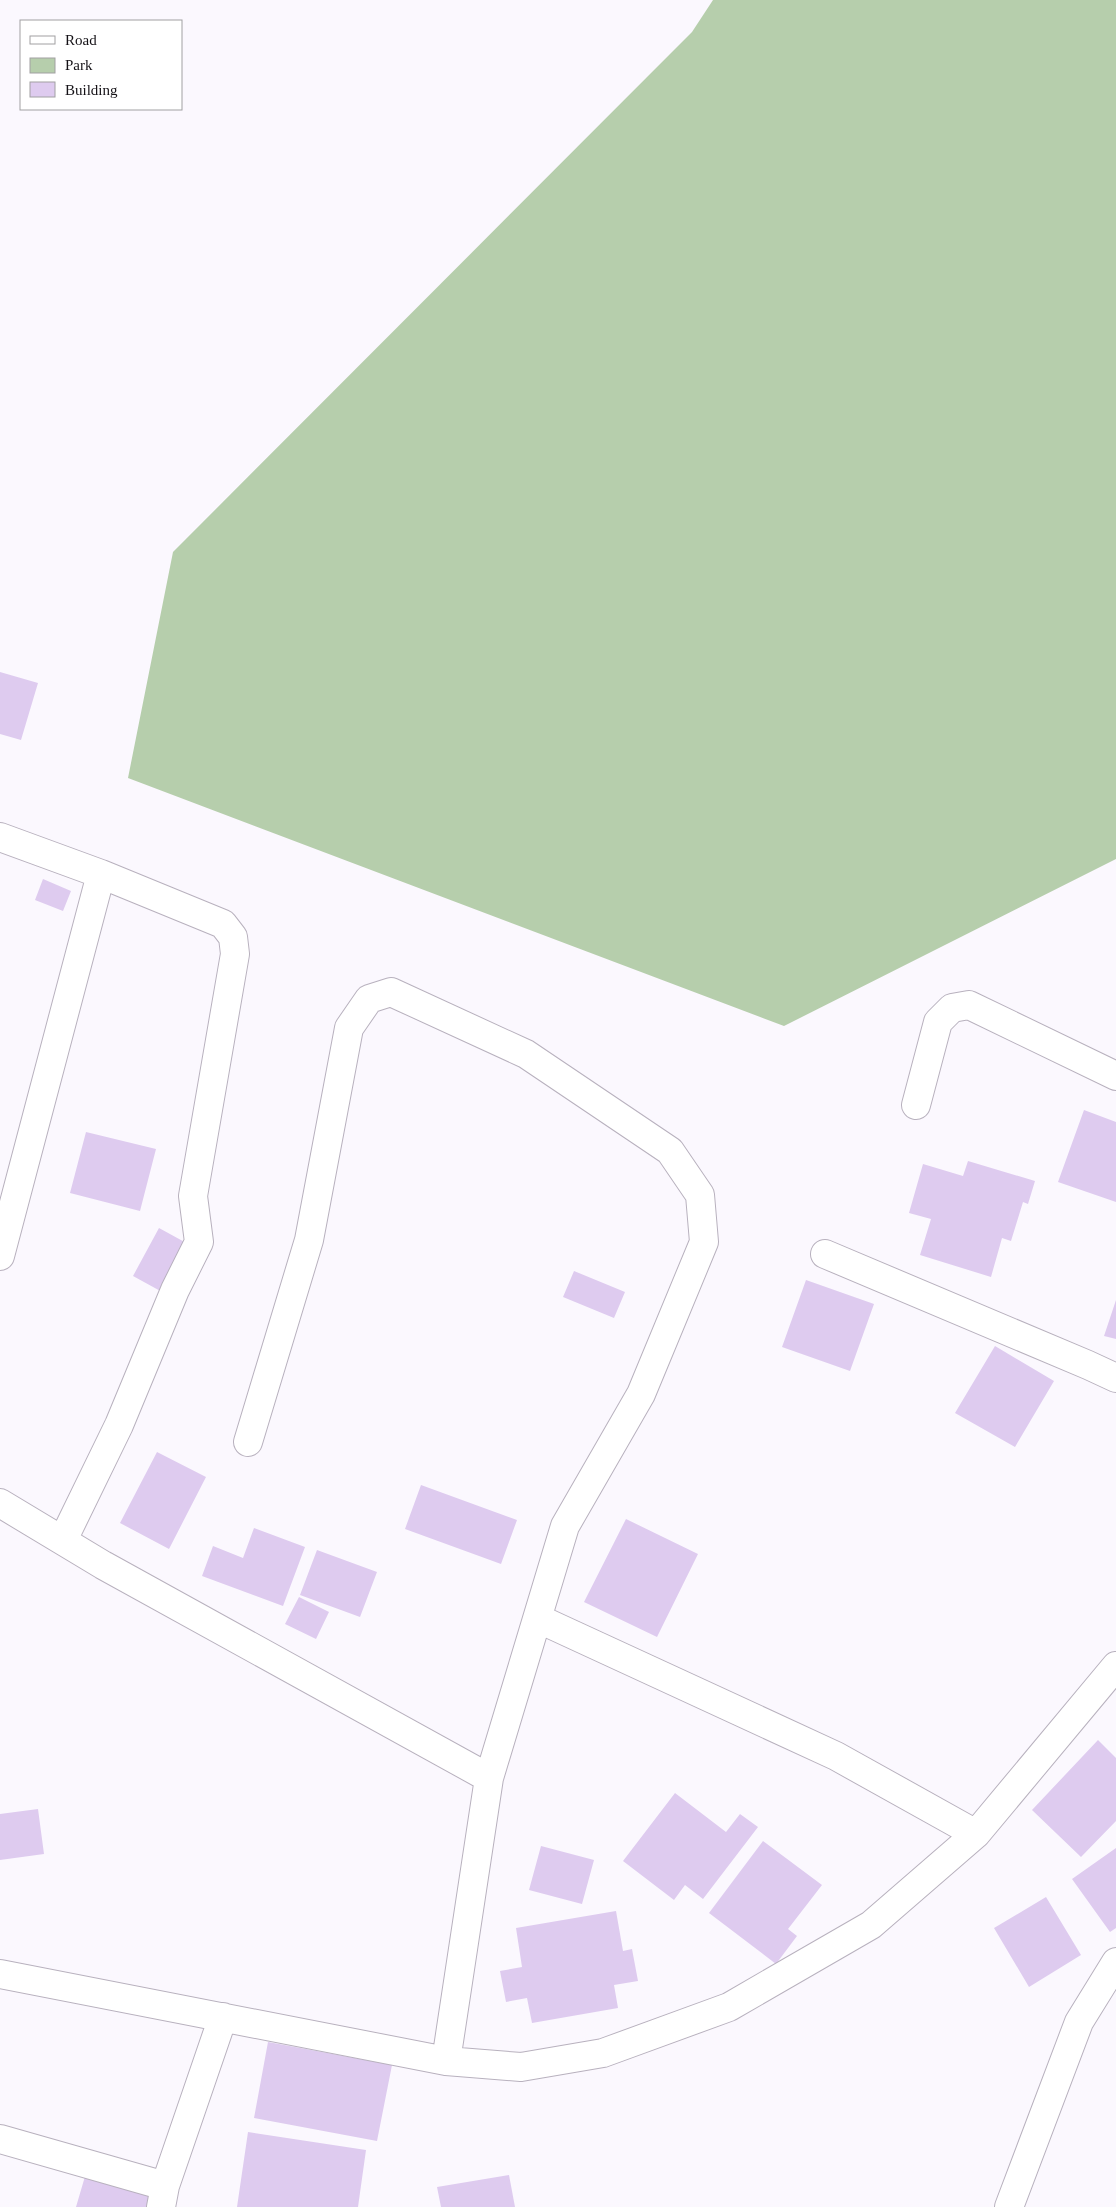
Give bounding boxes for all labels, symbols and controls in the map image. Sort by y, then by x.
legend [20,20,182,110]
text: Road [65,32,97,48]
text: Park [65,57,93,73]
text: Building [65,82,118,98]

